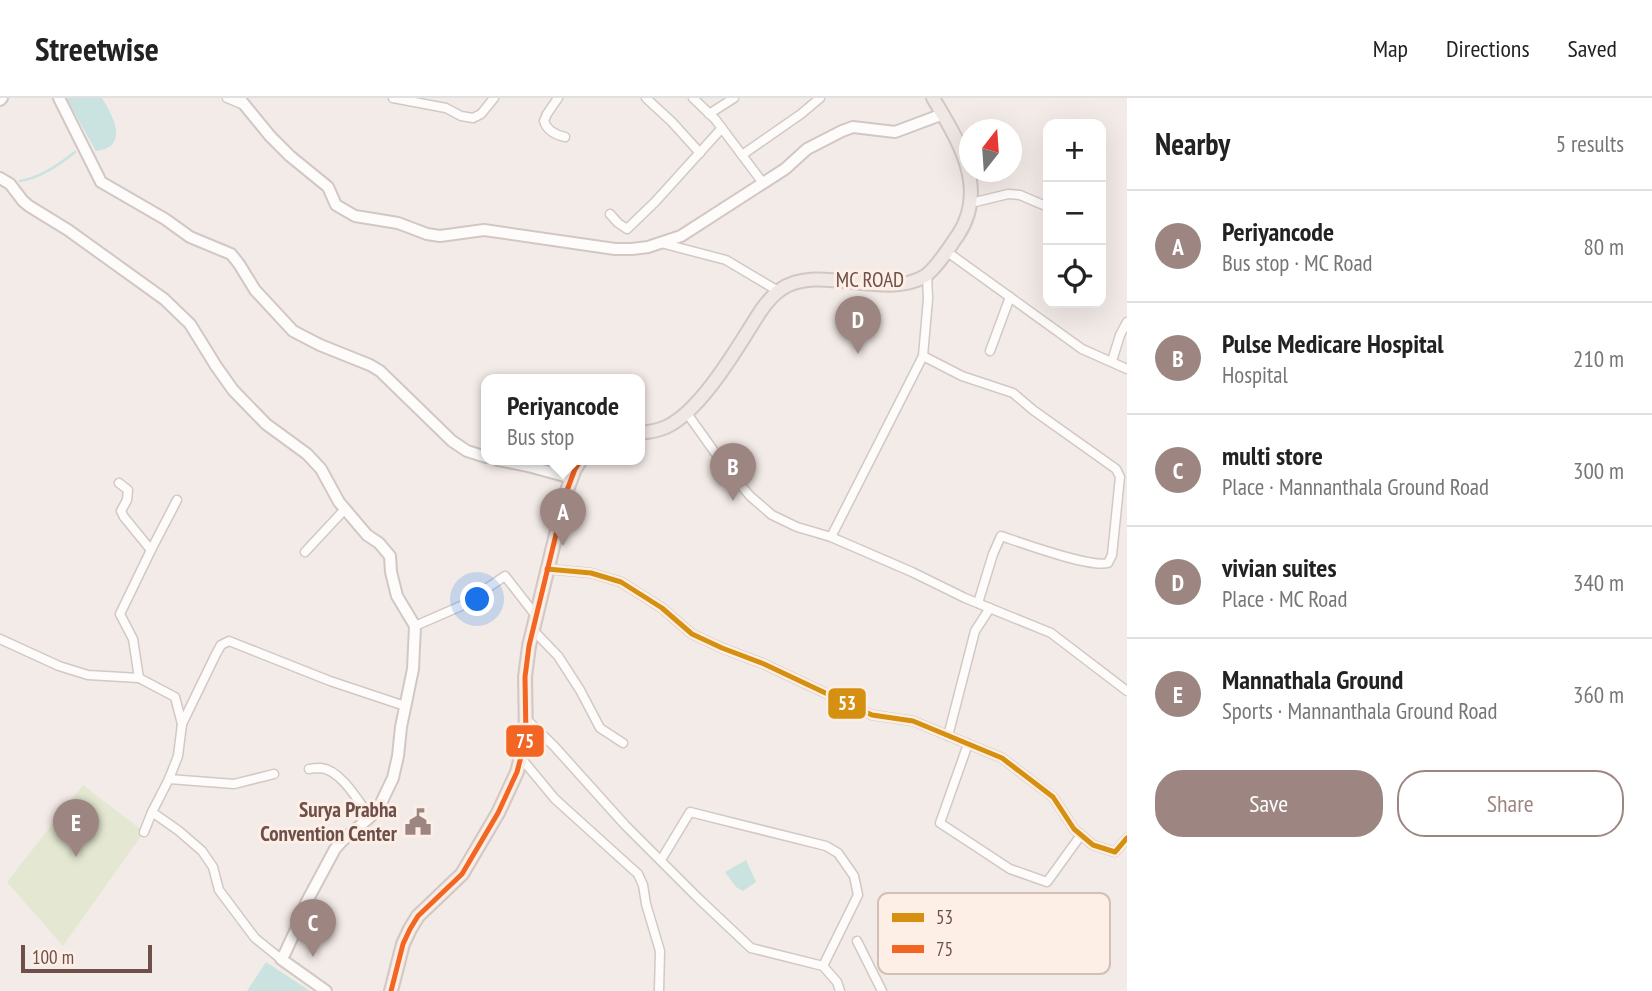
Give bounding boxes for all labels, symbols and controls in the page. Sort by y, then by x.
text: Streetwise [35,27,159,70]
text: Map [1373,33,1408,64]
text: Directions [1446,33,1530,64]
text: Saved [1568,33,1617,64]
north arrow [959,119,1022,182]
map controls [1043,119,1106,308]
button: + [1043,119,1106,182]
text: Nearby [1155,124,1230,163]
text: 5 results [1556,129,1624,158]
button: − [1043,182,1106,245]
text: Periyancode [1222,215,1334,248]
text: A [1172,232,1184,261]
text: 80 m [1583,232,1624,261]
button: locate [1043,245,1106,308]
text: Bus stop · MC Road [1222,248,1373,277]
street label: MC ROAD [836,266,904,293]
pin: D [835,296,881,354]
text: Pulse Medicare Hospital [1222,327,1444,360]
text: B [1172,344,1184,373]
text: 210 m [1573,344,1624,373]
text: Hospital [1222,360,1288,389]
popup [481,374,645,465]
text: Periyancode [507,389,619,422]
text: Bus stop [507,422,574,451]
text: multi store [1222,439,1323,472]
pin: B [710,443,756,501]
text: C [1173,456,1183,485]
text: 300 m [1573,456,1624,485]
text: Place · Mannanthala Ground Road [1222,472,1489,501]
pin: A [540,488,586,546]
text: vivian suites [1222,551,1337,584]
text: D [1172,568,1184,597]
text: 340 m [1573,568,1624,597]
your location [460,582,494,616]
text: Place · MC Road [1222,584,1347,613]
text: Mannathala Ground [1222,663,1403,696]
text: E [1173,680,1183,709]
text: 360 m [1573,680,1624,709]
line badge: 53 [827,687,867,720]
text: 53 [838,691,856,715]
text: Sports · Mannanthala Ground Road [1222,696,1498,725]
line badge: 75 [505,724,545,758]
text: 75 [516,729,534,753]
button: Save [1155,770,1383,837]
button: Share [1397,770,1624,837]
place label: Surya Prabha Convention Center [260,796,398,847]
pin: E [53,799,99,857]
public building icon: Surya Prabha Convention Center [403,807,433,837]
legend [878,893,1110,974]
pin: C [290,899,336,957]
text: 53 [936,905,953,929]
text: 75 [936,937,953,961]
scale bar [21,942,152,974]
text: 100 m [32,945,74,969]

